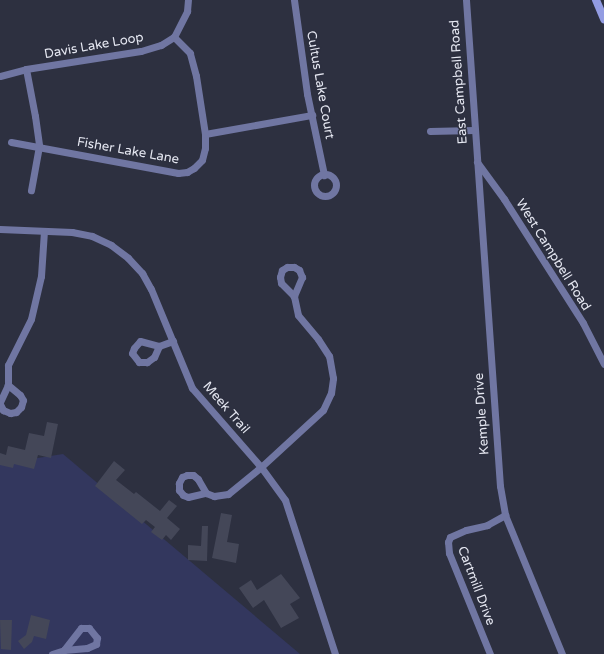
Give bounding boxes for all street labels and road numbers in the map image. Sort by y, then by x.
street label: East Campbell Road [447,19,471,145]
street label: Davis Lake Loop [43,30,145,62]
street label: Cultus Lake Court [303,30,337,140]
street label: Fisher Lake Lane [76,134,180,168]
street label: West Campbell Road [512,196,594,314]
street label: Kemple Drive [471,372,493,456]
street label: Meek Trail [199,379,253,437]
street label: Cartmill Drive [454,544,498,628]

